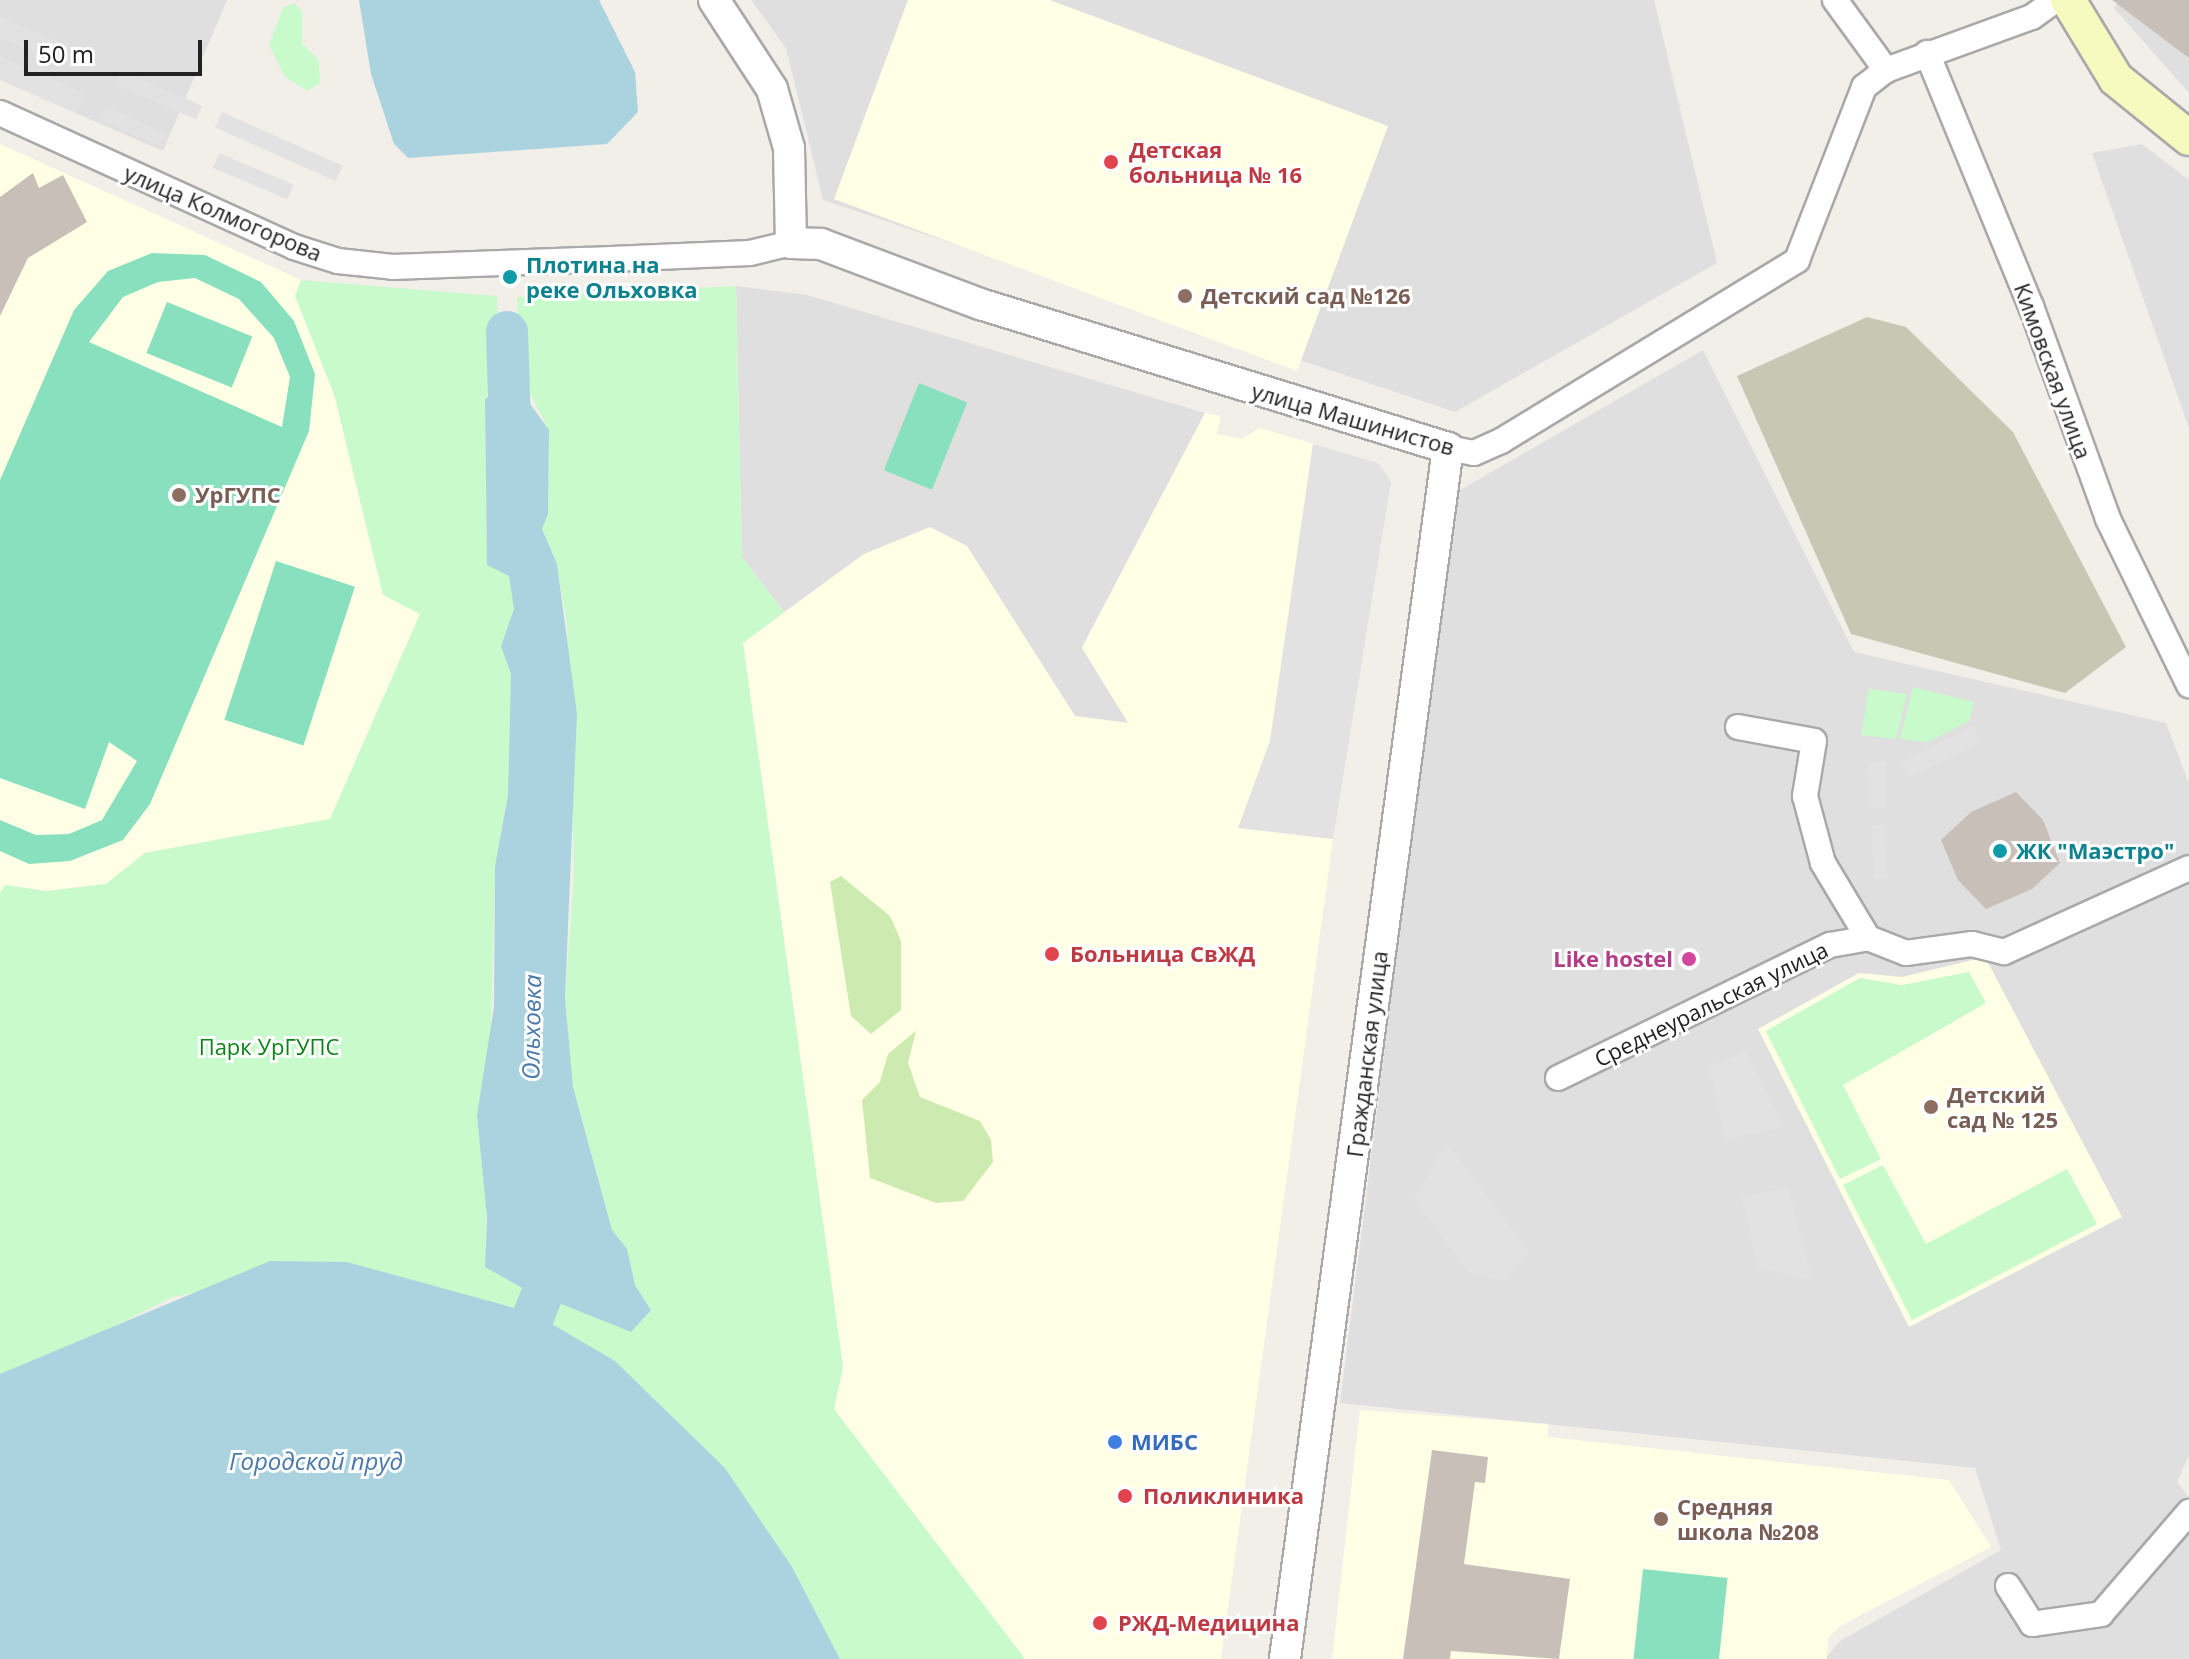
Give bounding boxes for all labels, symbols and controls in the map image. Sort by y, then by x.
scale bar [28,24,206,74]
text: 50 m [38,37,94,70]
place label: Детская больница № 16 [1129,136,1302,188]
marker: Детская больница № 16 [1100,151,1122,173]
street label: улица Колмогорова [120,159,326,267]
place label: Плотина на реке Ольховка [526,251,698,302]
marker: Плотина на реке Ольховка [501,268,519,286]
street label: Кимовская улица [2009,280,2097,462]
place label: Детский сад №126 [1201,283,1411,309]
marker: Детский сад №126 [1176,287,1194,305]
street label: улица Машинистов [1249,377,1457,461]
place label: УрГУПС [195,482,281,508]
marker: УрГУПС [170,486,188,504]
place label: ЖК "Маэстро" [2016,838,2174,864]
marker: ЖК "Маэстро" [1991,842,2009,860]
street label: Среднеуральская улица [1590,936,1832,1072]
place label: Больница СвЖД [1070,941,1255,967]
marker: Больница СвЖД [1041,943,1063,965]
place label: Like hostel [1553,946,1673,972]
street label: Гражданская улица [1341,949,1393,1159]
marker: Like hostel [1680,950,1698,968]
water label: Ольховка [516,974,546,1080]
park label: Парк УрГУПС [199,1034,339,1060]
place label: Детский сад № 125 [1947,1081,2058,1132]
marker: Детский сад № 125 [1922,1098,1940,1116]
place label: МИБС [1131,1429,1198,1455]
marker: МИБС [1106,1433,1124,1451]
water label: Городской пруд [229,1447,403,1475]
place label: Поликлиника [1143,1483,1304,1509]
marker: Поликлиника [1114,1485,1136,1507]
place label: Средняя школа №208 [1677,1493,1819,1544]
marker: Средняя школа №208 [1652,1510,1670,1528]
place label: РЖД-Медицина [1118,1610,1299,1636]
marker: РЖД-Медицина [1089,1612,1111,1634]

